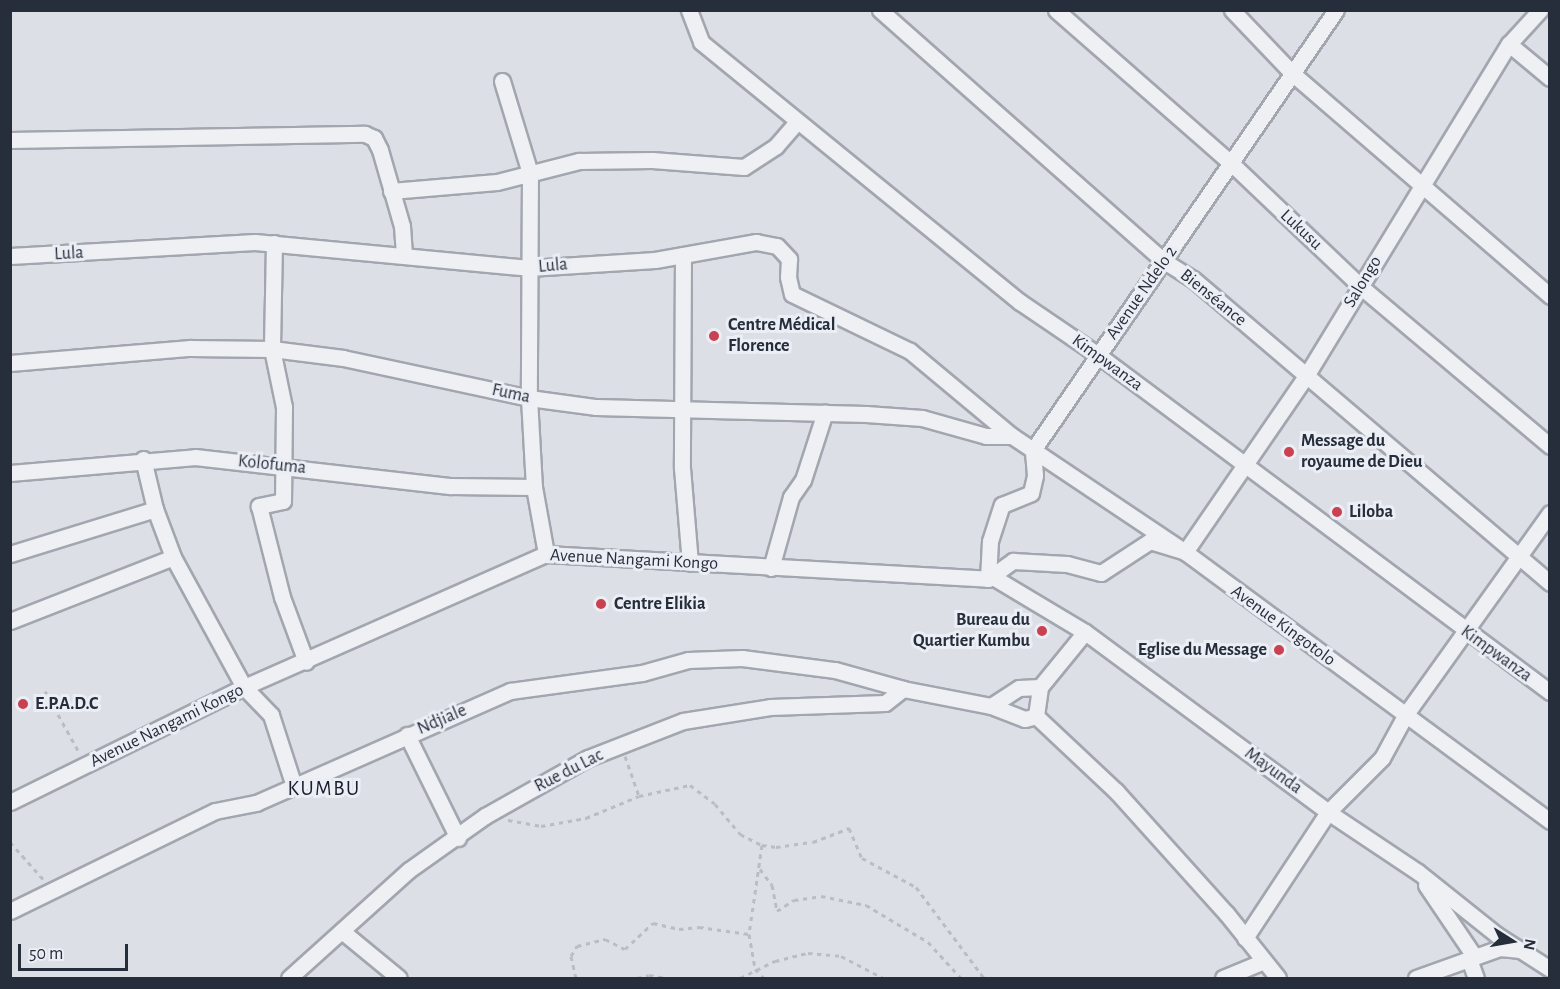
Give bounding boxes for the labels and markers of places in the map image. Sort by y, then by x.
place label: Centre Médical Florence [728,315,835,358]
marker: Centre Médical Florence [705,327,723,345]
place label: Message du royaume de Dieu [1301,431,1422,474]
marker: Message du royaume de Dieu [1282,445,1296,459]
place label: Liloba [1349,501,1393,523]
marker: Liloba [1330,505,1344,519]
place label: Centre Elikia [614,593,706,615]
marker: Centre Elikia [592,595,610,613]
place label: Bureau du Quartier Kumbu [913,610,1030,652]
marker: Bureau du Quartier Kumbu [1035,624,1049,638]
place label: Eglise du Message [1138,639,1267,661]
marker: Eglise du Message [1272,643,1286,657]
place label: E.P.A.D.C [35,693,98,715]
marker: E.P.A.D.C [16,697,30,711]

